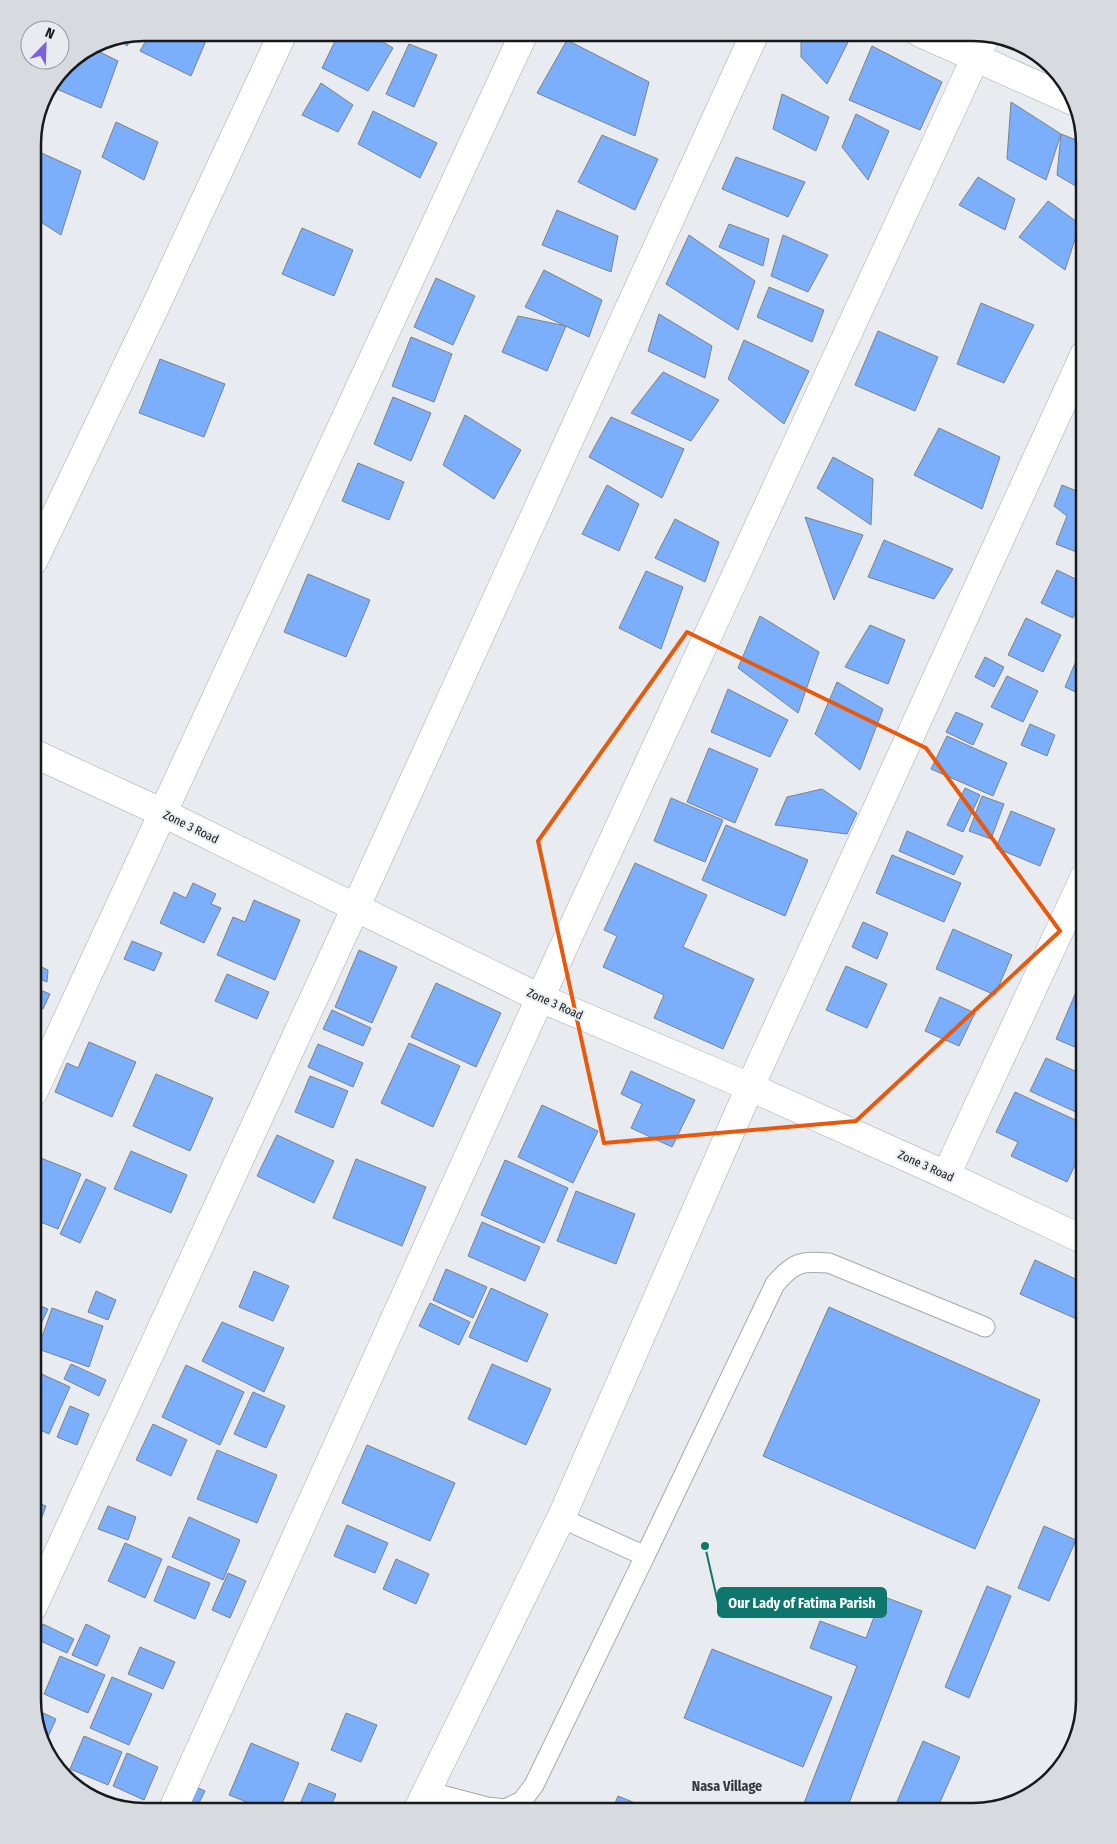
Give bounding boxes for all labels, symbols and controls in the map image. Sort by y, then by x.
north arrow [20,20,70,70]
text: N [43,24,57,43]
street label: Zone 3 Road [161,808,221,846]
street label: Zone 3 Road [525,985,585,1023]
street label: Zone 3 Road [896,1147,956,1185]
callout: Our Lady of Fatima Parish [718,1588,886,1617]
text: Our Lady of Fatima Parish [728,1595,876,1612]
district label: Nasa Village [692,1778,762,1795]

